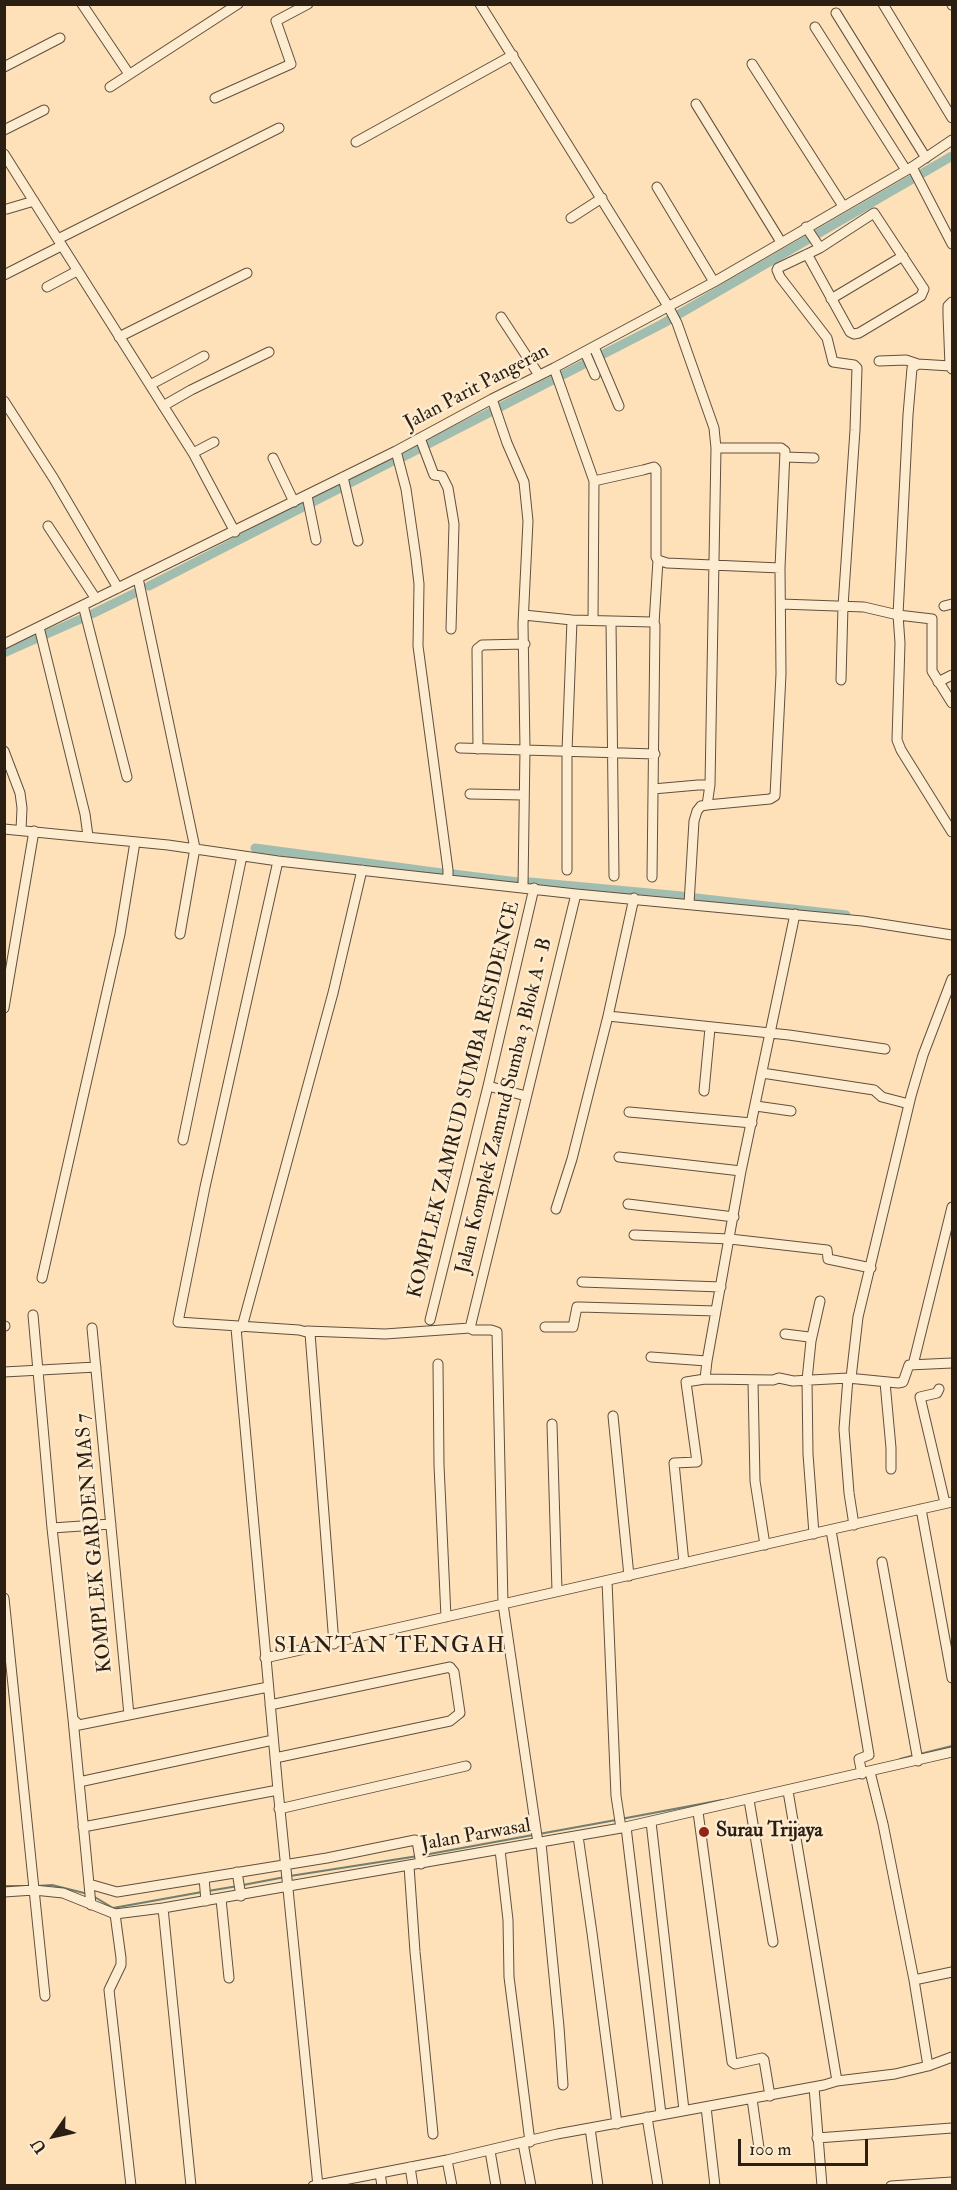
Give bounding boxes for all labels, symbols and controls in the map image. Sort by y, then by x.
street label: Jalan Parit Pangeran [401,340,553,436]
street label: KOMPLEK ZAMRUD SUMBA RESIDENCE [404,899,526,1301]
street label: Jalan Komplek Zamrud Sumba 3 Blok A - B [452,936,558,1276]
street label: KOMPLEK GARDEN MAS 7 [72,1412,118,1674]
district label: SIANTAN TENGAH [274,1634,506,1660]
street label: Jalan Parwasal [419,1815,533,1857]
place label: Surau Trijaya [716,1820,823,1844]
marker: Surau Trijaya [697,1825,711,1839]
north arrow [24,2106,84,2166]
scale bar [741,2127,872,2165]
text: U [27,2135,51,2157]
text: 100 m [749,2138,792,2161]

